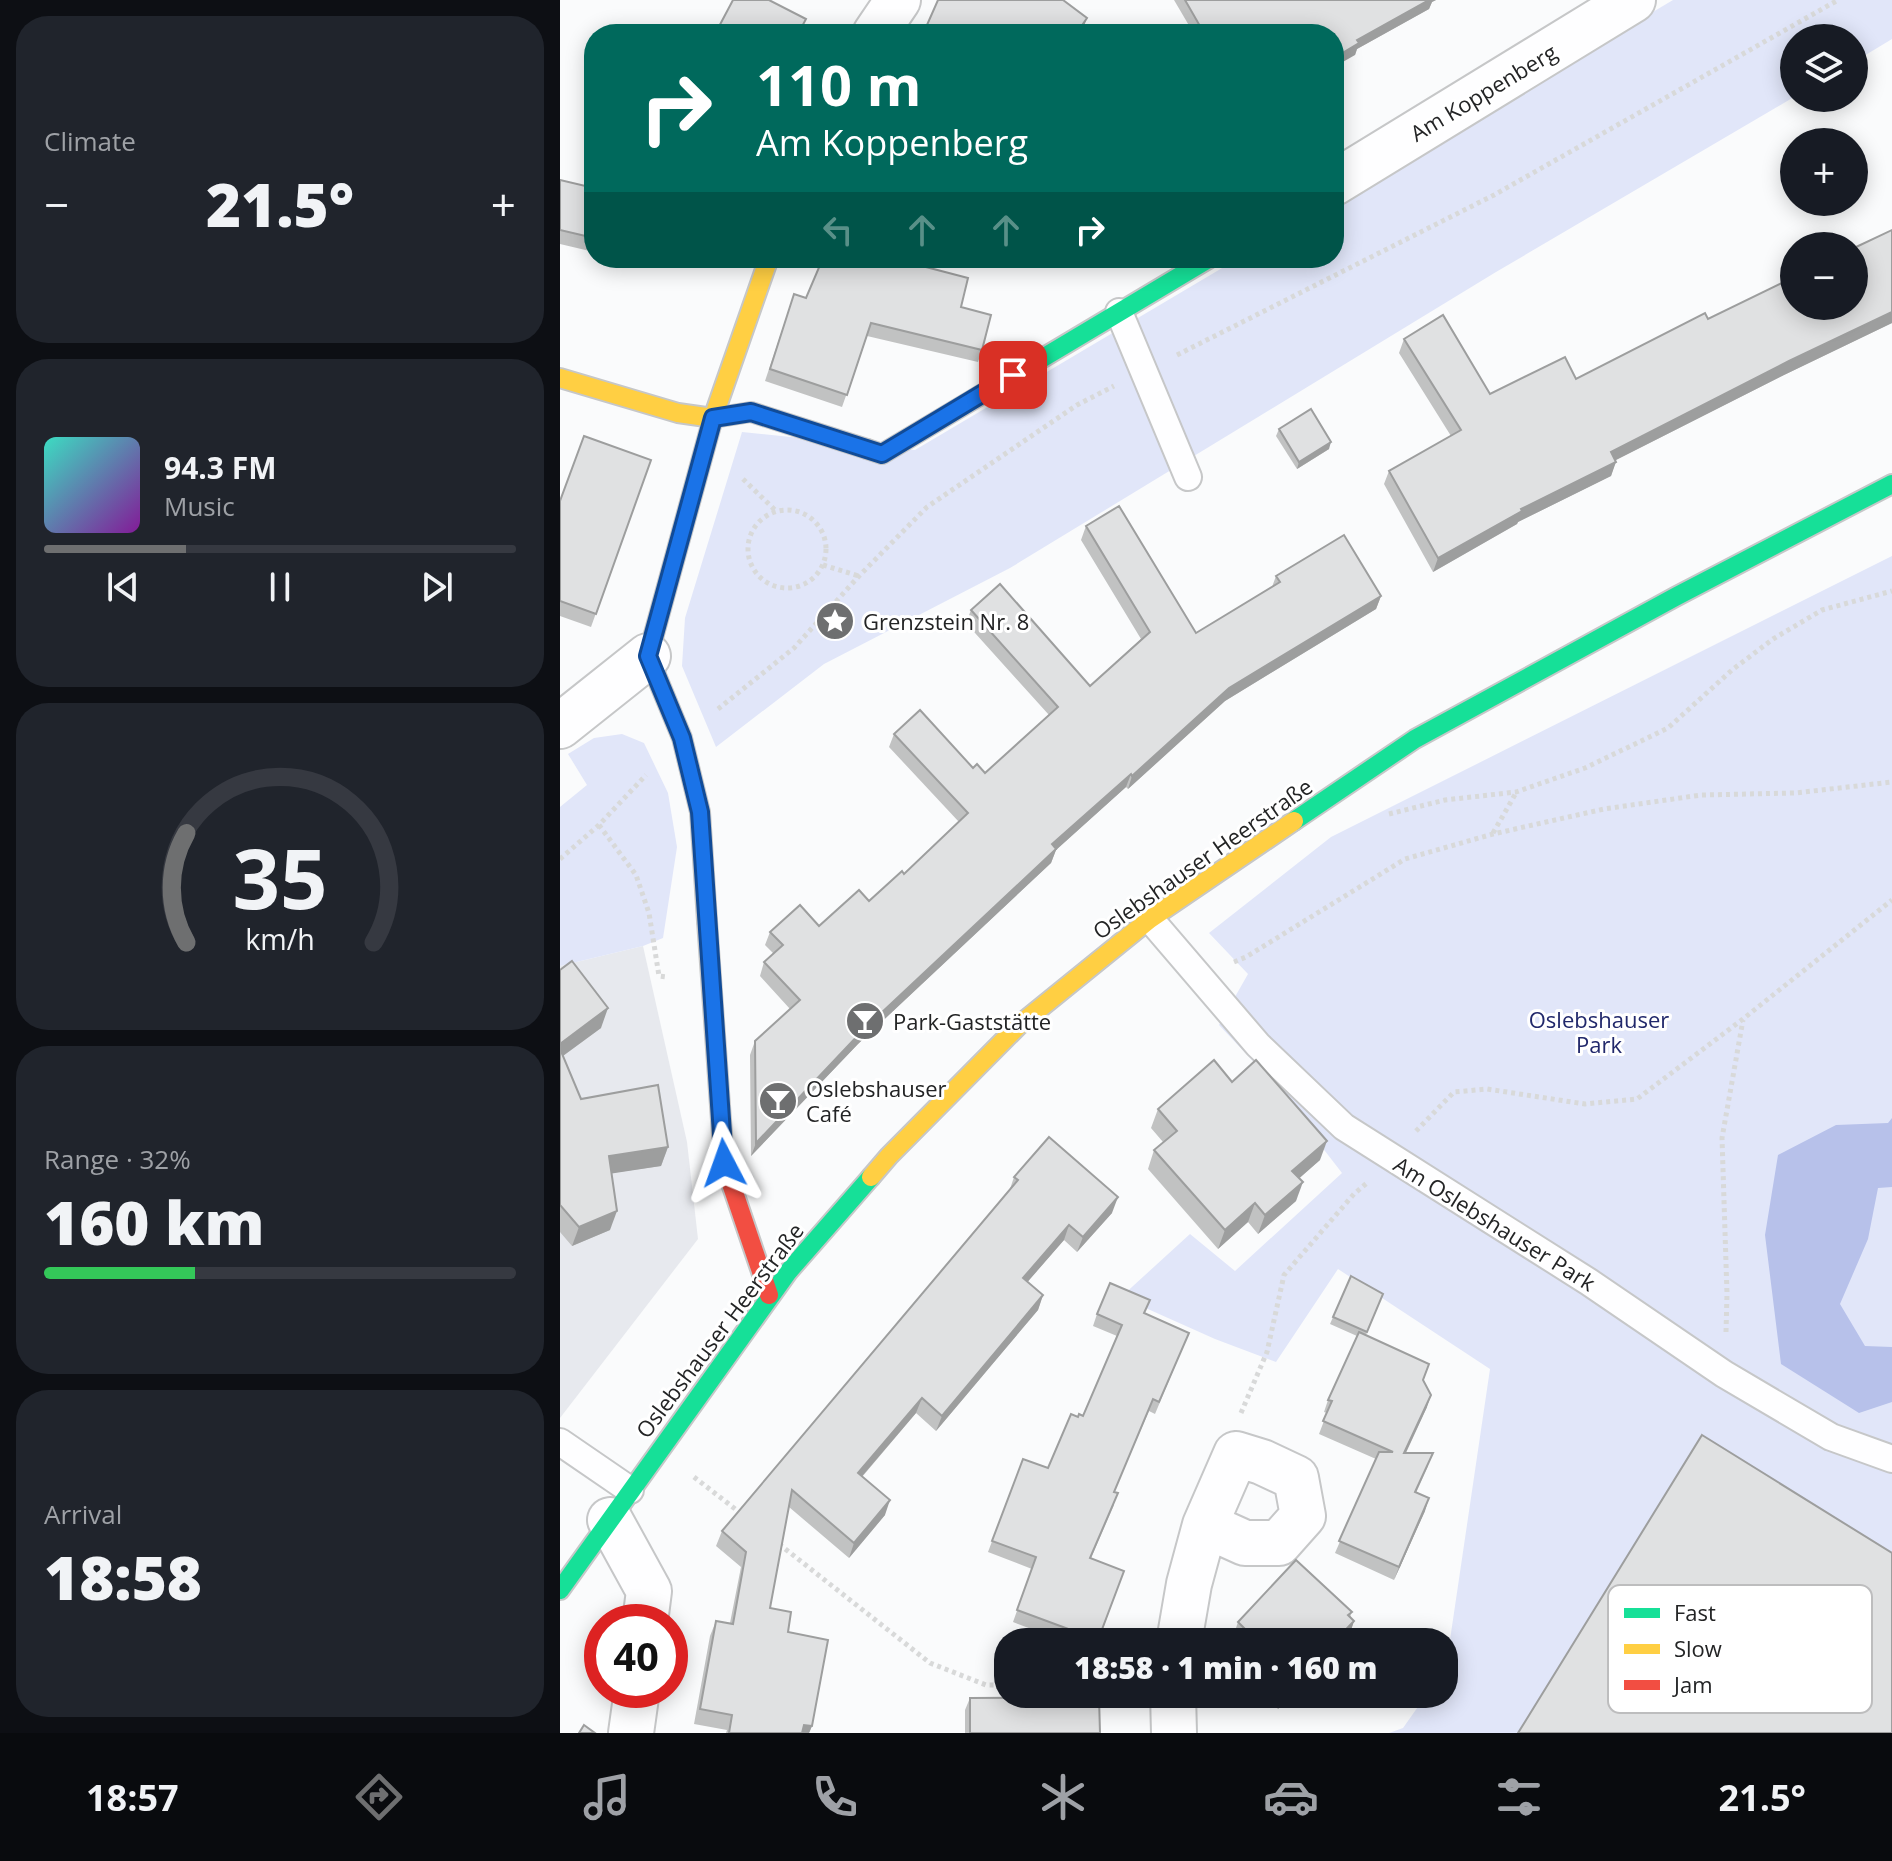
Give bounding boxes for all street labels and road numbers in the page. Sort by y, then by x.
street label: Am Koppenberg [1404,36,1562,148]
street label: Oslebshauser Heerstraße [1086,771,1318,945]
street label: Am Oslebshauser Park [1389,1149,1602,1297]
street label: Oslebshauser Heerstraße [628,1216,810,1444]

